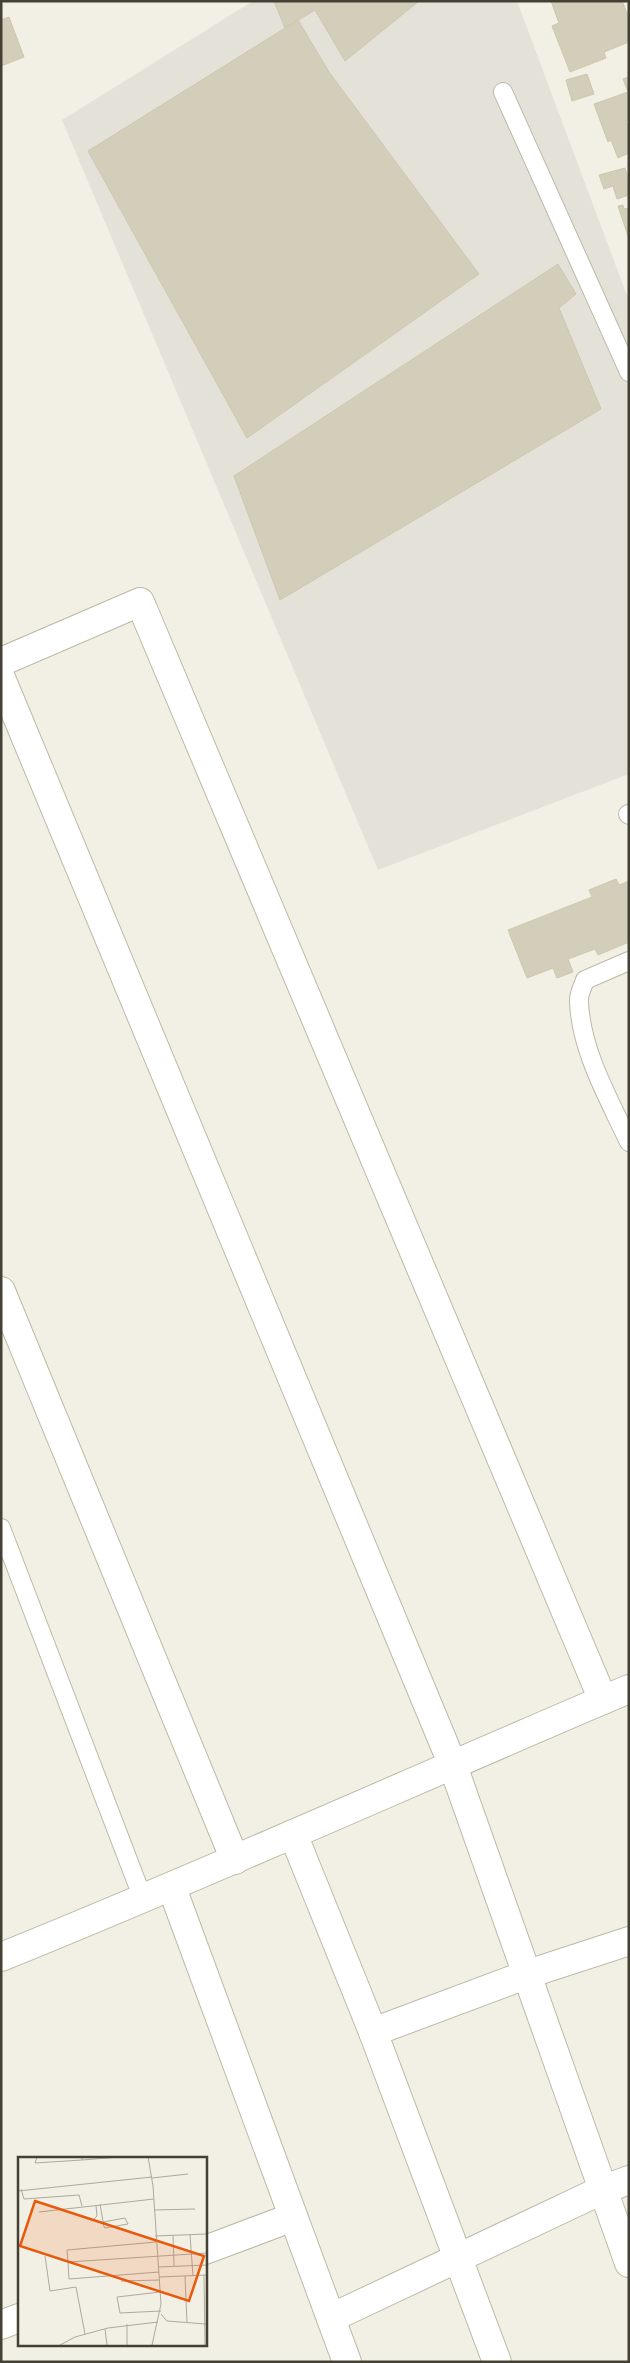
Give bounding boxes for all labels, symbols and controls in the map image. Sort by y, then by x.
inset map [18,2157,206,2346]

